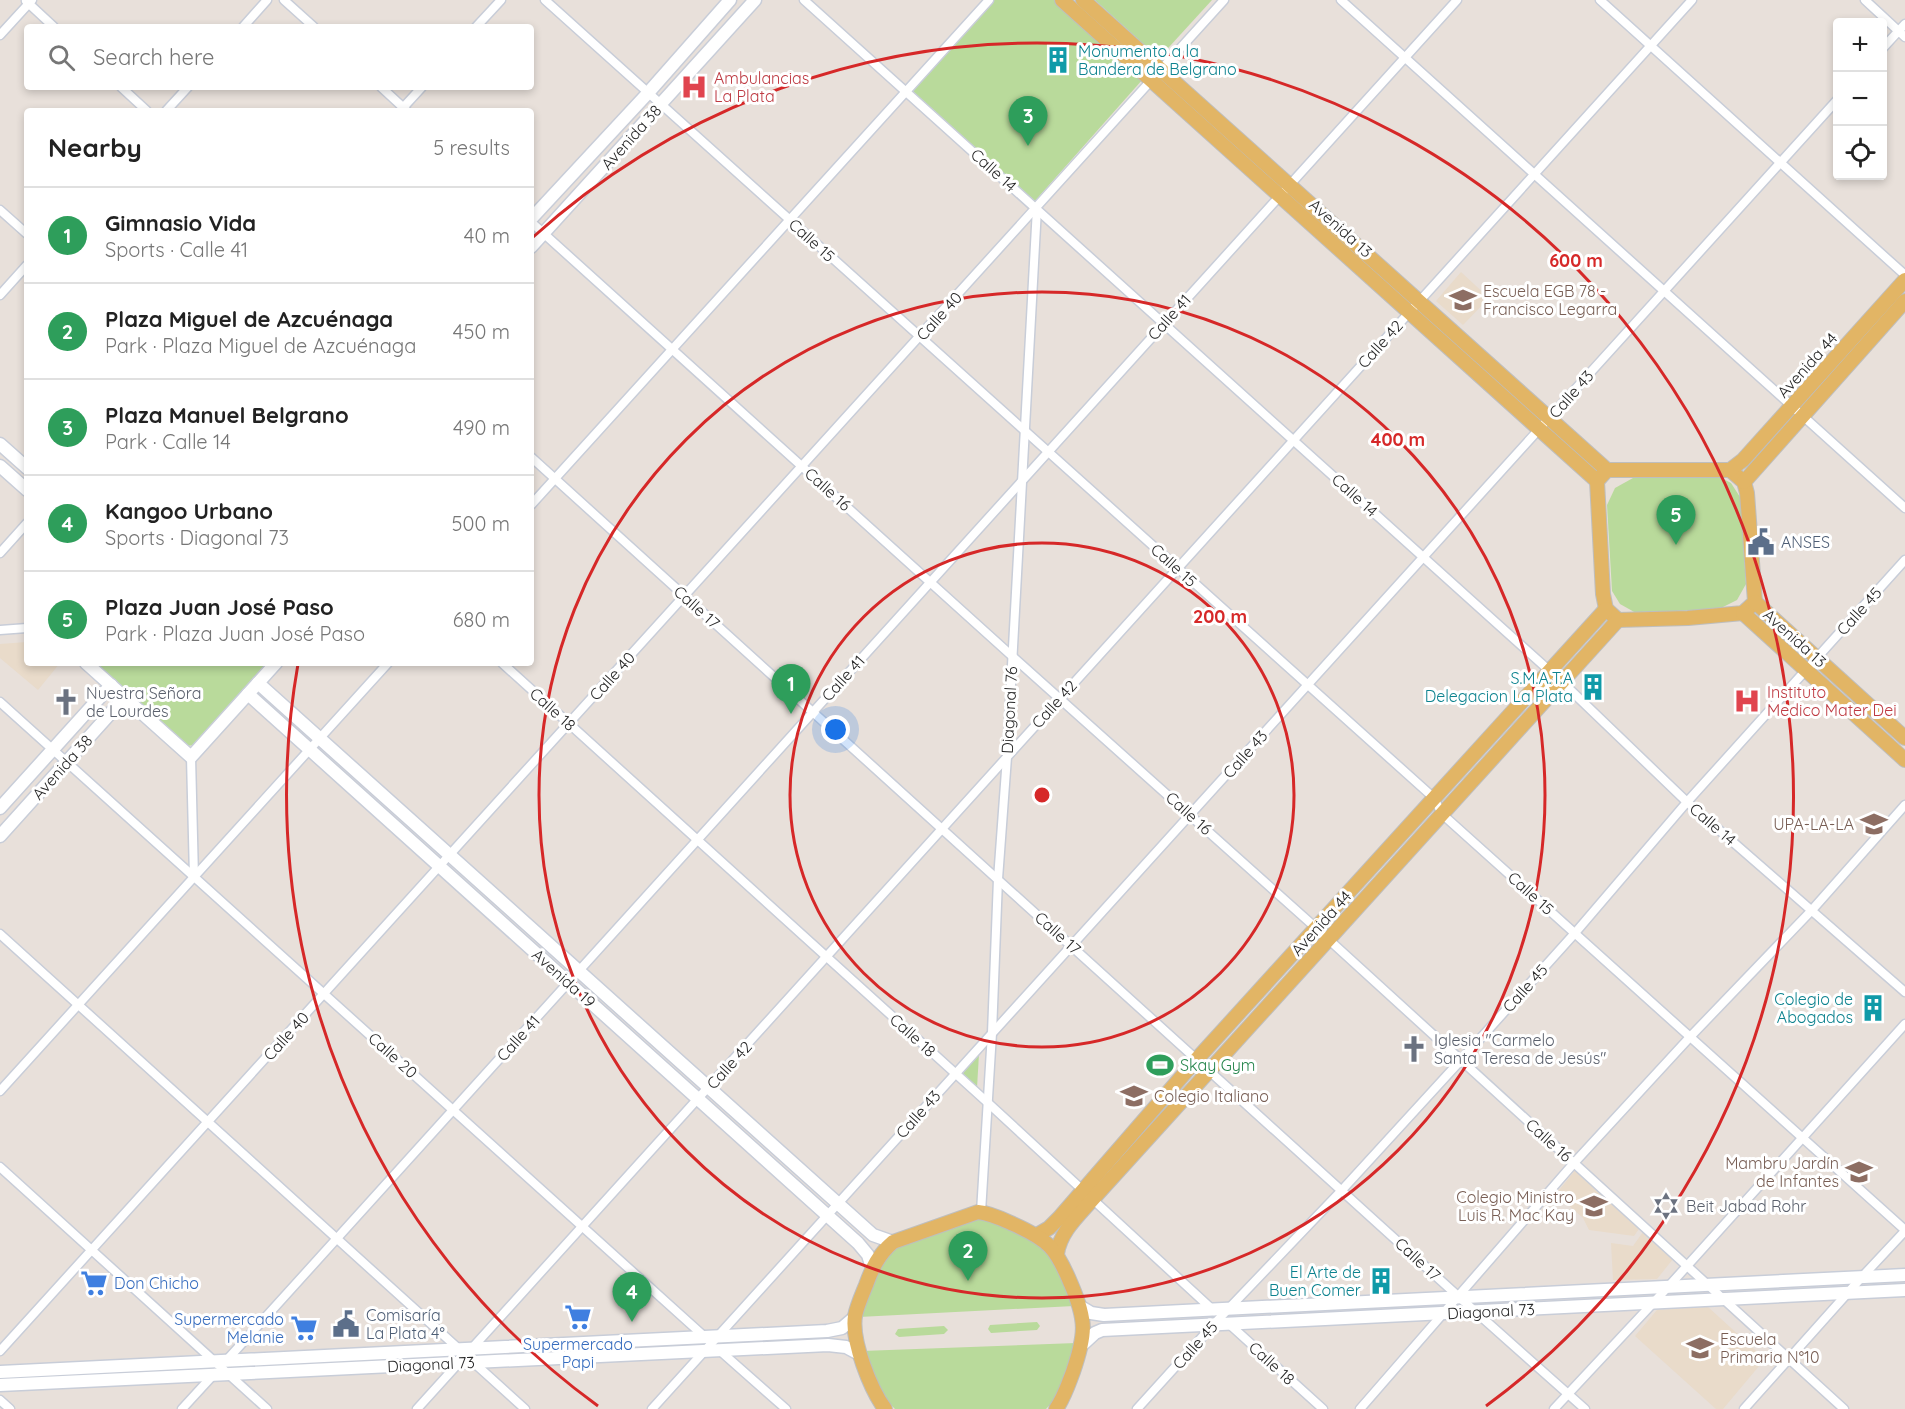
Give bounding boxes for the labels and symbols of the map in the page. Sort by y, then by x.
place label: Monumento a la Bandera de Belgrano [1078,41,1237,79]
building icon: Monumento a la Bandera de Belgrano [1043,45,1073,75]
place label: Ambulancias La Plata [714,68,809,106]
hospital icon: Ambulancias La Plata [679,72,709,102]
pin: 3 [1008,96,1048,146]
street label: Avenida 38 [597,100,665,174]
street label: Calle 14 [967,144,1021,196]
street label: Avenida 13 [1305,194,1377,262]
street label: Calle 15 [785,214,839,266]
text: 600 m [1549,249,1603,272]
place label: Escuela EGB 78 - Francisco Legarra [1483,281,1617,319]
school or university icon: Escuela EGB 78 - Francisco Legarra [1448,285,1478,315]
street label: Calle 40 [912,287,966,345]
street label: Calle 41 [1143,290,1195,344]
street label: Calle 42 [1353,316,1407,372]
street label: Avenida 44 [1773,328,1841,402]
street label: Calle 43 [1544,366,1598,422]
text: 400 m [1371,428,1425,451]
street label: Calle 16 [801,463,856,515]
street label: Calle 14 [1328,469,1382,521]
pin: 5 [1656,496,1696,545]
public building icon: ANSES [1746,527,1776,557]
place label: ANSES [1781,532,1830,552]
street label: Calle 15 [1147,539,1201,591]
street label: Calle 17 [670,581,724,633]
street label: Calle 45 [1832,583,1886,639]
street label: Avenida 13 [1759,604,1831,672]
text: 200 m [1193,605,1247,628]
street label: Calle 40 [585,647,639,705]
street label: Calle 41 [817,651,869,705]
pin: 1 [772,664,810,714]
street label: Diagonal 76 [997,666,1021,754]
place label: S.M.A.T.A Delegacion La Plata [1425,668,1573,706]
building icon: S.M.A.T.A Delegacion La Plata [1578,672,1608,702]
street label: Calle 42 [1027,676,1081,732]
place label: Instituto Medico Mater Dei [1767,682,1897,720]
place label: Nuestra Señora de Lourdes [86,683,201,721]
street label: Calle 18 [526,683,580,735]
hospital icon: Instituto Medico Mater Dei [1732,686,1762,716]
church icon: Nuestra Señora de Lourdes [51,687,81,717]
your location [821,715,850,744]
street label: Calle 43 [1218,726,1272,782]
street label: Avenida 38 [28,730,96,804]
centre of rings [1032,785,1052,805]
street label: Calle 16 [1162,787,1217,839]
street label: Calle 14 [1686,798,1740,850]
school or university icon: UPA-LA-LA [1859,809,1889,839]
place label: UPA-LA-LA [1773,814,1854,834]
street label: Calle 15 [1504,867,1558,919]
street label: Avenida 44 [1287,886,1355,960]
street label: Calle 17 [1031,907,1085,959]
street label: Avenida 19 [528,944,600,1012]
street label: Calle 45 [1498,960,1552,1016]
place label: Colegio de Abogados [1774,989,1853,1027]
building icon: Colegio de Abogados [1858,993,1888,1023]
street label: Calle 40 [259,1007,313,1065]
street label: Calle 18 [886,1009,940,1061]
street label: Calle 41 [492,1011,544,1065]
street label: Calle 20 [364,1028,422,1082]
place label: Iglesia "Carmelo Santa Teresa de Jesús" [1434,1030,1606,1068]
church icon: Iglesia "Carmelo Santa Teresa de Jesús" [1399,1034,1429,1064]
street label: Calle 42 [702,1037,756,1093]
sports icon: Skay Gym [1145,1050,1175,1080]
place label: Skay Gym [1180,1055,1255,1075]
school or university icon: Colegio Italiano [1119,1081,1149,1111]
street label: Calle 43 [891,1086,945,1142]
place label: Colegio Italiano [1154,1086,1269,1106]
street label: Calle 16 [1522,1114,1577,1166]
place label: Mambru Jardín de Infantes [1725,1153,1839,1191]
school or university icon: Mambru Jardín de Infantes [1844,1157,1874,1187]
place label: Colegio Ministro Luis R. Mac Kay [1456,1187,1574,1225]
school or university icon: Colegio Ministro Luis R. Mac Kay [1579,1191,1609,1221]
synagogue icon: Beit Jabad Rohr [1651,1191,1681,1221]
place label: Beit Jabad Rohr [1686,1196,1807,1216]
pin: 2 [948,1232,988,1281]
street label: Calle 17 [1391,1233,1445,1285]
place label: El Arte de Buen Comer [1269,1262,1361,1300]
building icon: El Arte de Buen Comer [1366,1266,1396,1296]
supermarket icon: Don Chicho [79,1268,109,1298]
pin: 4 [612,1272,652,1322]
place label: Don Chicho [114,1273,199,1293]
street label: Diagonal 73 [1447,1299,1535,1323]
supermarket icon: Supermercado Papi [563,1302,593,1332]
place label: Comisaría La Plata 4° [366,1305,445,1343]
place label: Supermercado Melanie [174,1309,284,1347]
public building icon: Comisaría La Plata 4° [331,1309,361,1339]
supermarket icon: Supermercado Melanie [289,1313,319,1343]
street label: Calle 45 [1168,1317,1222,1373]
place label: Escuela Primaria N°10 [1720,1329,1819,1367]
school or university icon: Escuela Primaria N°10 [1685,1333,1715,1363]
place label: Supermercado Papi [523,1334,633,1372]
street label: Calle 18 [1245,1337,1299,1389]
street label: Diagonal 73 [387,1352,475,1376]

